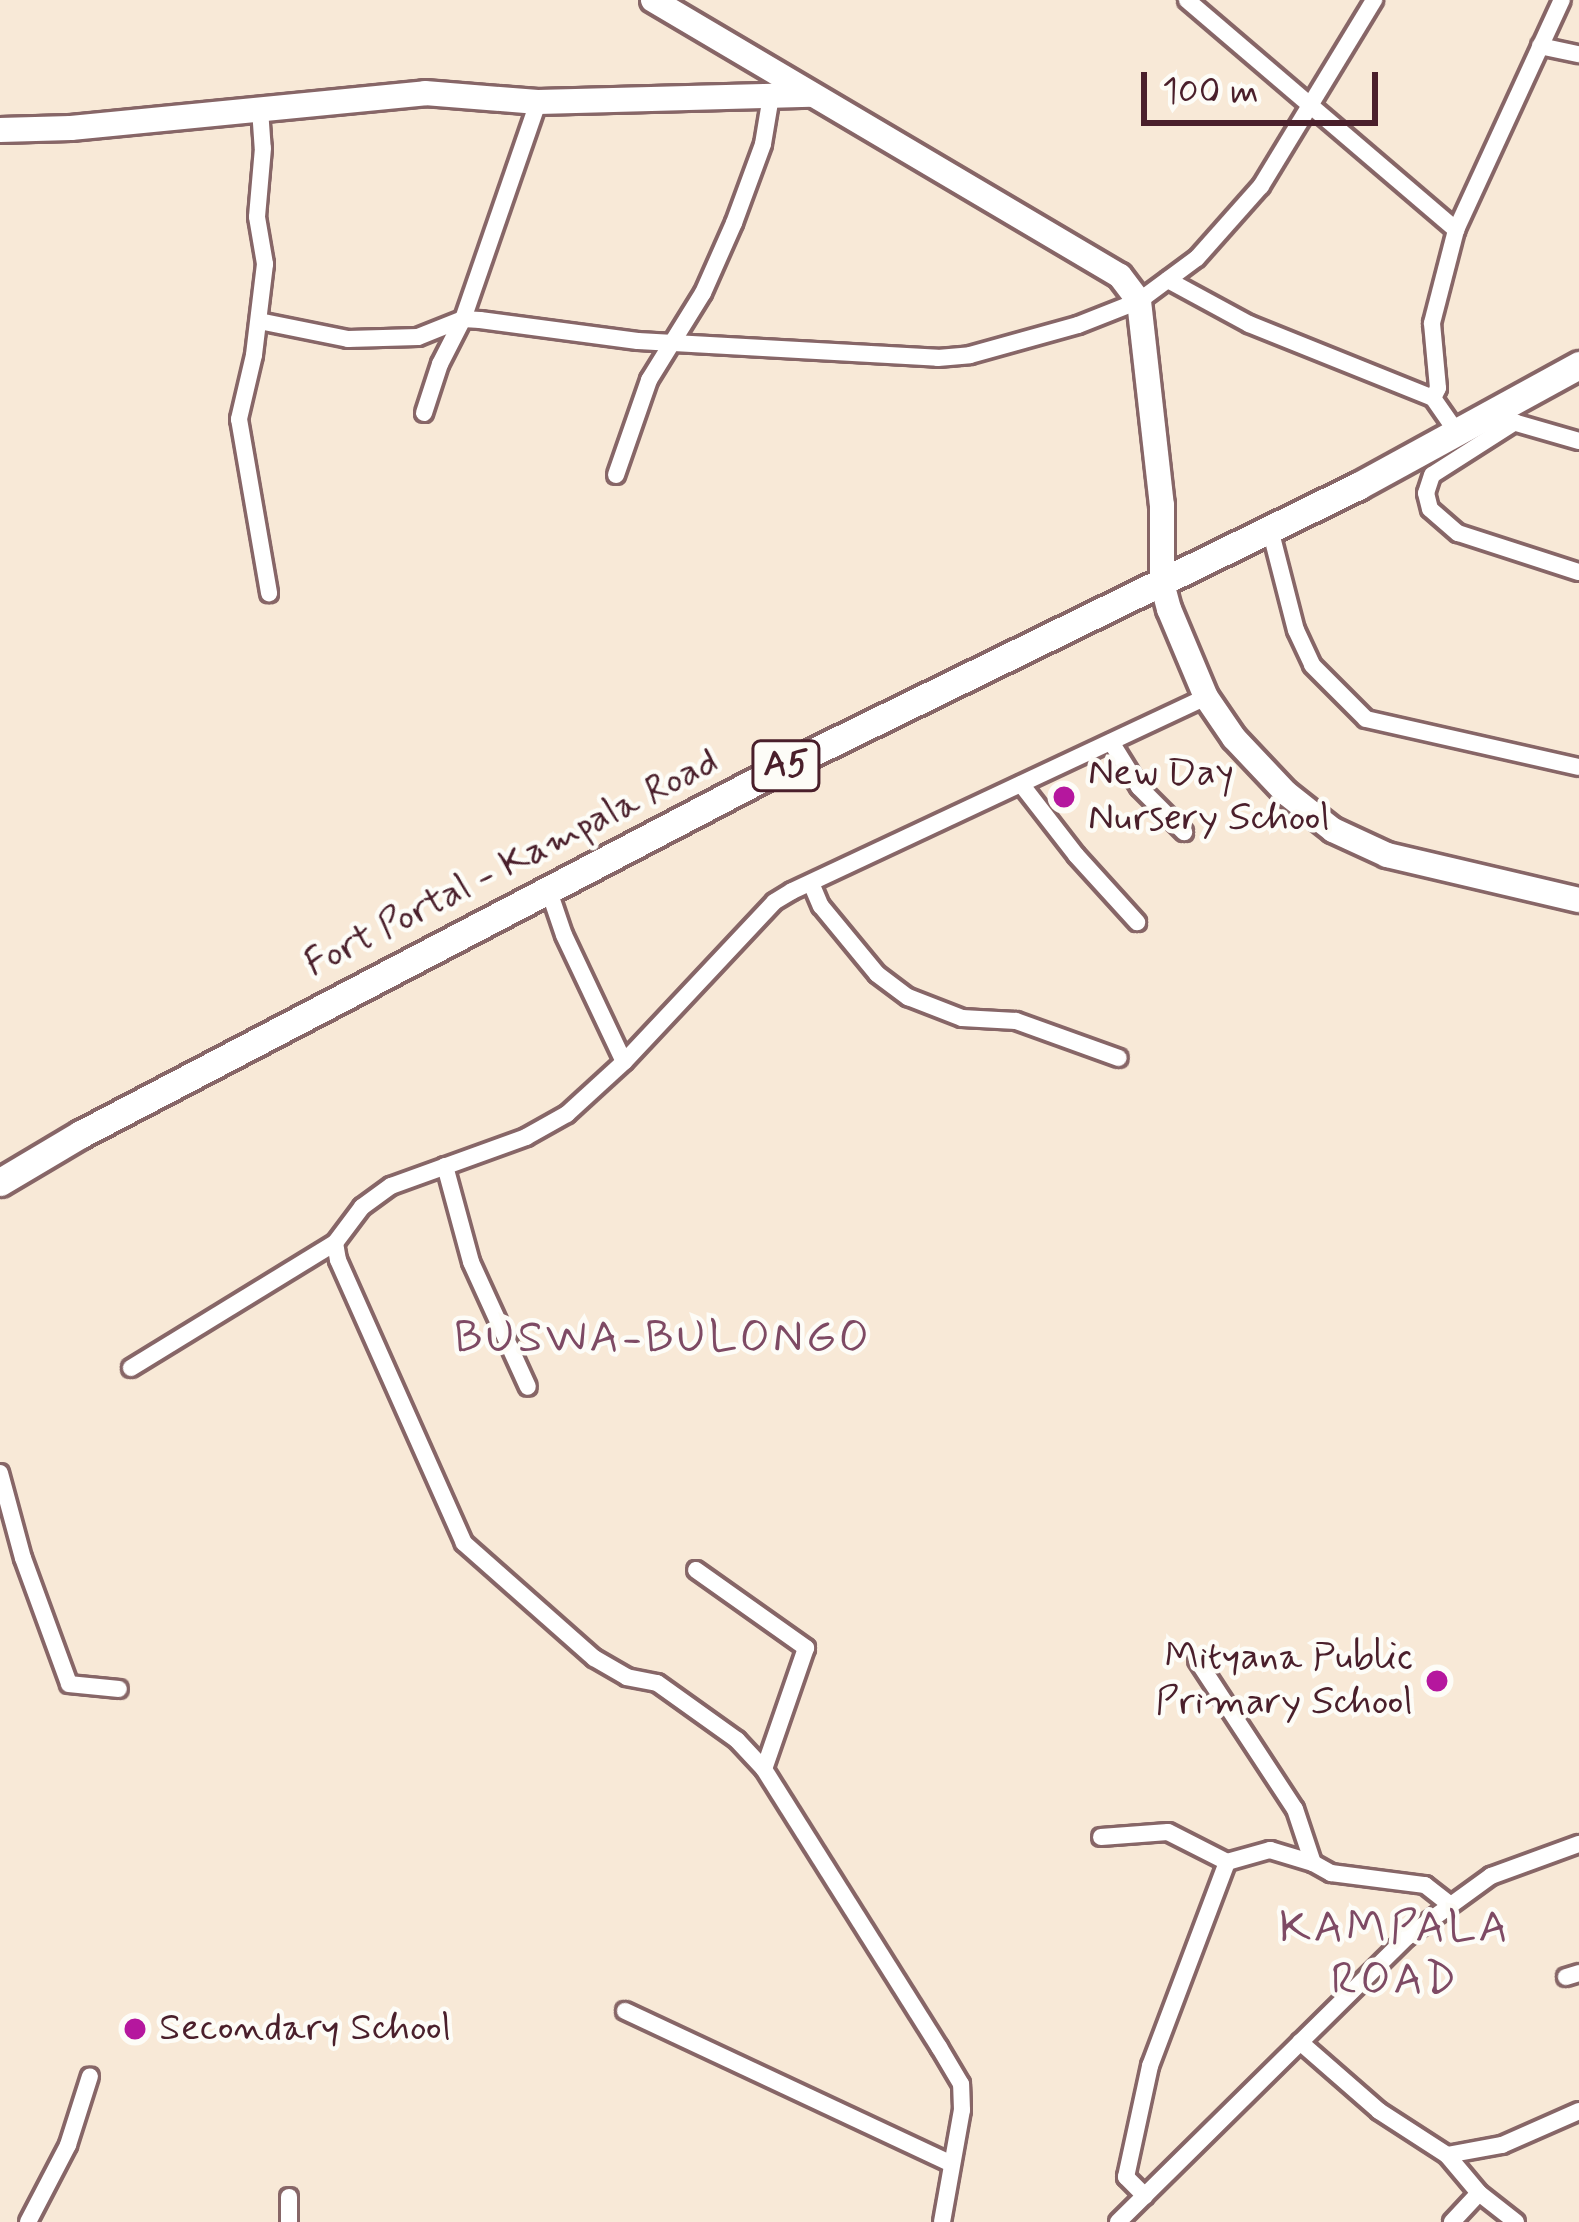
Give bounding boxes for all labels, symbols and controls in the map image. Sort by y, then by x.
scale bar [1147,48,1384,122]
text: 100 m [1162,69,1259,116]
road number: A5 [750,736,822,796]
street label: Fort Portal - Kampala Road [297,739,727,989]
place label: New Day Nursery School [1088,752,1330,843]
marker: New Day Nursery School [1051,784,1077,810]
district label: BUSWA-BULONGO [462,1312,864,1366]
place label: Mityana Public Primary School [1155,1636,1413,1727]
marker: Mityana Public Primary School [1424,1668,1450,1694]
district label: KAMPALA ROAD [1278,1902,1512,2008]
place label: Secondary School [159,2006,451,2052]
marker: Secondary School [122,2016,148,2042]

